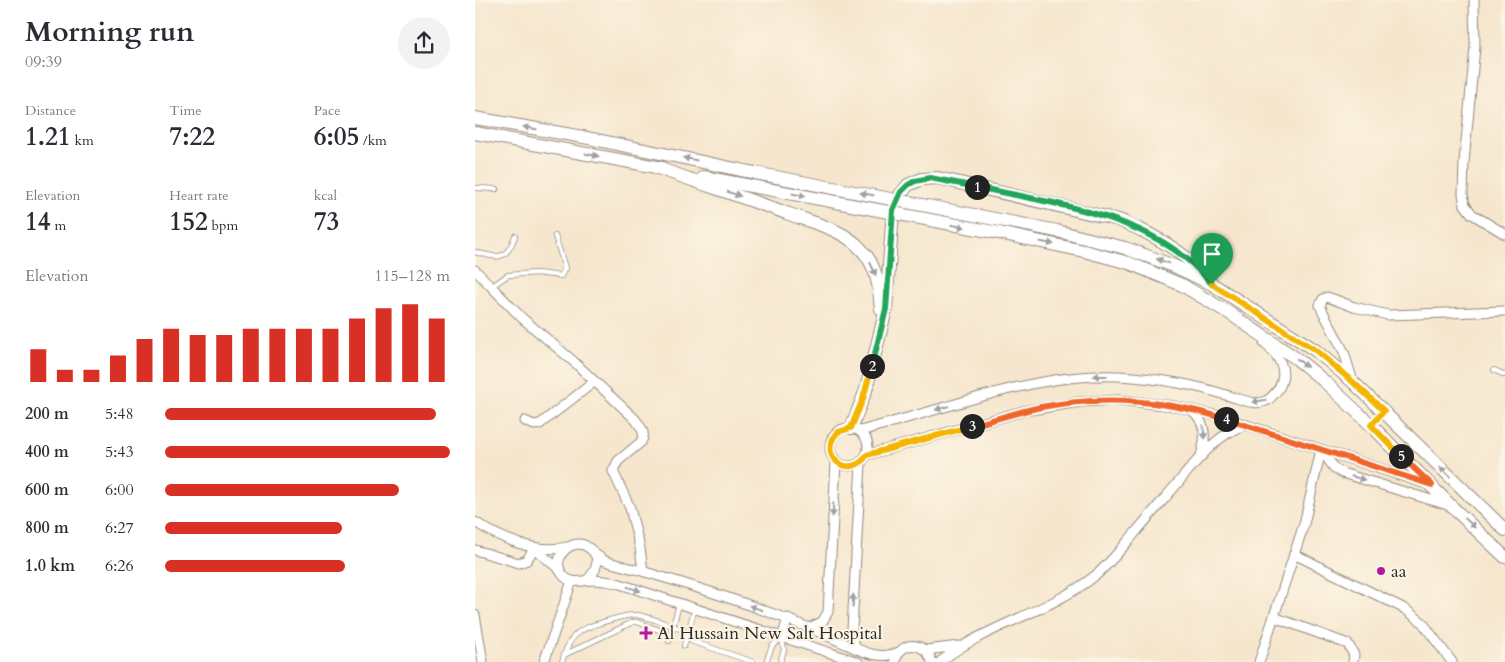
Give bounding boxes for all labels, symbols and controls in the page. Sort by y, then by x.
text: Morning run [25,13,194,51]
button: share [398,17,450,69]
text: 09:39 [25,51,62,73]
text: Distance [25,101,76,120]
text: Time [169,101,202,120]
text: Pace [314,101,341,120]
text: 1.21 [25,120,71,154]
text: 7:22 [169,120,215,154]
text: 6:05 [314,120,359,154]
one-way arrow [522,123,538,131]
text: km [71,131,94,150]
text: /km [359,131,387,150]
one-way arrow [584,151,600,159]
one-way arrow [682,155,698,163]
pin: 1 [965,174,989,200]
text: 1 [974,178,981,197]
text: Elevation [25,186,81,205]
text: Heart rate [169,186,229,205]
text: kcal [314,186,337,205]
one-way arrow [859,190,874,198]
one-way arrow [727,191,742,198]
one-way arrow [791,191,807,199]
text: 14 [25,205,51,239]
text: 152 [169,205,208,239]
text: 73 [314,205,339,239]
text: m [51,216,66,235]
text: bpm [208,216,238,235]
one-way arrow [951,222,967,230]
pin [1191,233,1233,284]
one-way arrow [1039,239,1054,247]
icon: arrive [1198,240,1226,268]
one-way arrow [1155,257,1170,265]
one-way arrow [870,262,878,276]
text: Elevation [25,265,89,287]
text: 115–128 m [374,265,450,287]
pin: 2 [859,354,885,378]
text: 2 [869,357,876,376]
one-way arrow [1295,357,1308,368]
one-way arrow [1092,372,1108,380]
one-way arrow [1251,397,1267,405]
text: 200 m [25,403,69,425]
text: 5:48 [105,403,134,425]
one-way arrow [934,404,949,412]
pin: 4 [1213,406,1239,432]
text: 4 [1223,410,1230,429]
pin: 3 [959,414,985,438]
text: 3 [969,417,976,436]
one-way arrow [1200,424,1208,440]
text: 400 m [25,441,69,463]
text: 5:43 [105,441,134,463]
pin: 5 [1389,444,1413,468]
text: 5 [1398,447,1405,466]
one-way arrow [1439,466,1451,478]
one-way arrow [1351,474,1366,482]
text: 600 m [25,479,69,501]
text: 6:00 [105,479,134,501]
one-way arrow [829,502,837,518]
text: 800 m [25,517,69,539]
text: 6:27 [105,517,134,539]
one-way arrow [1463,517,1475,529]
text: 1.0 km [25,555,75,577]
text: 6:26 [105,555,134,577]
place label: aa [1391,559,1407,584]
marker: aa [1375,565,1387,577]
one-way arrow [627,585,642,593]
one-way arrow [850,593,858,609]
one-way arrow [748,604,763,612]
place label: Al Hussain New Salt Hospital [657,621,883,646]
marker: Al Hussain New Salt Hospital [639,626,653,640]

